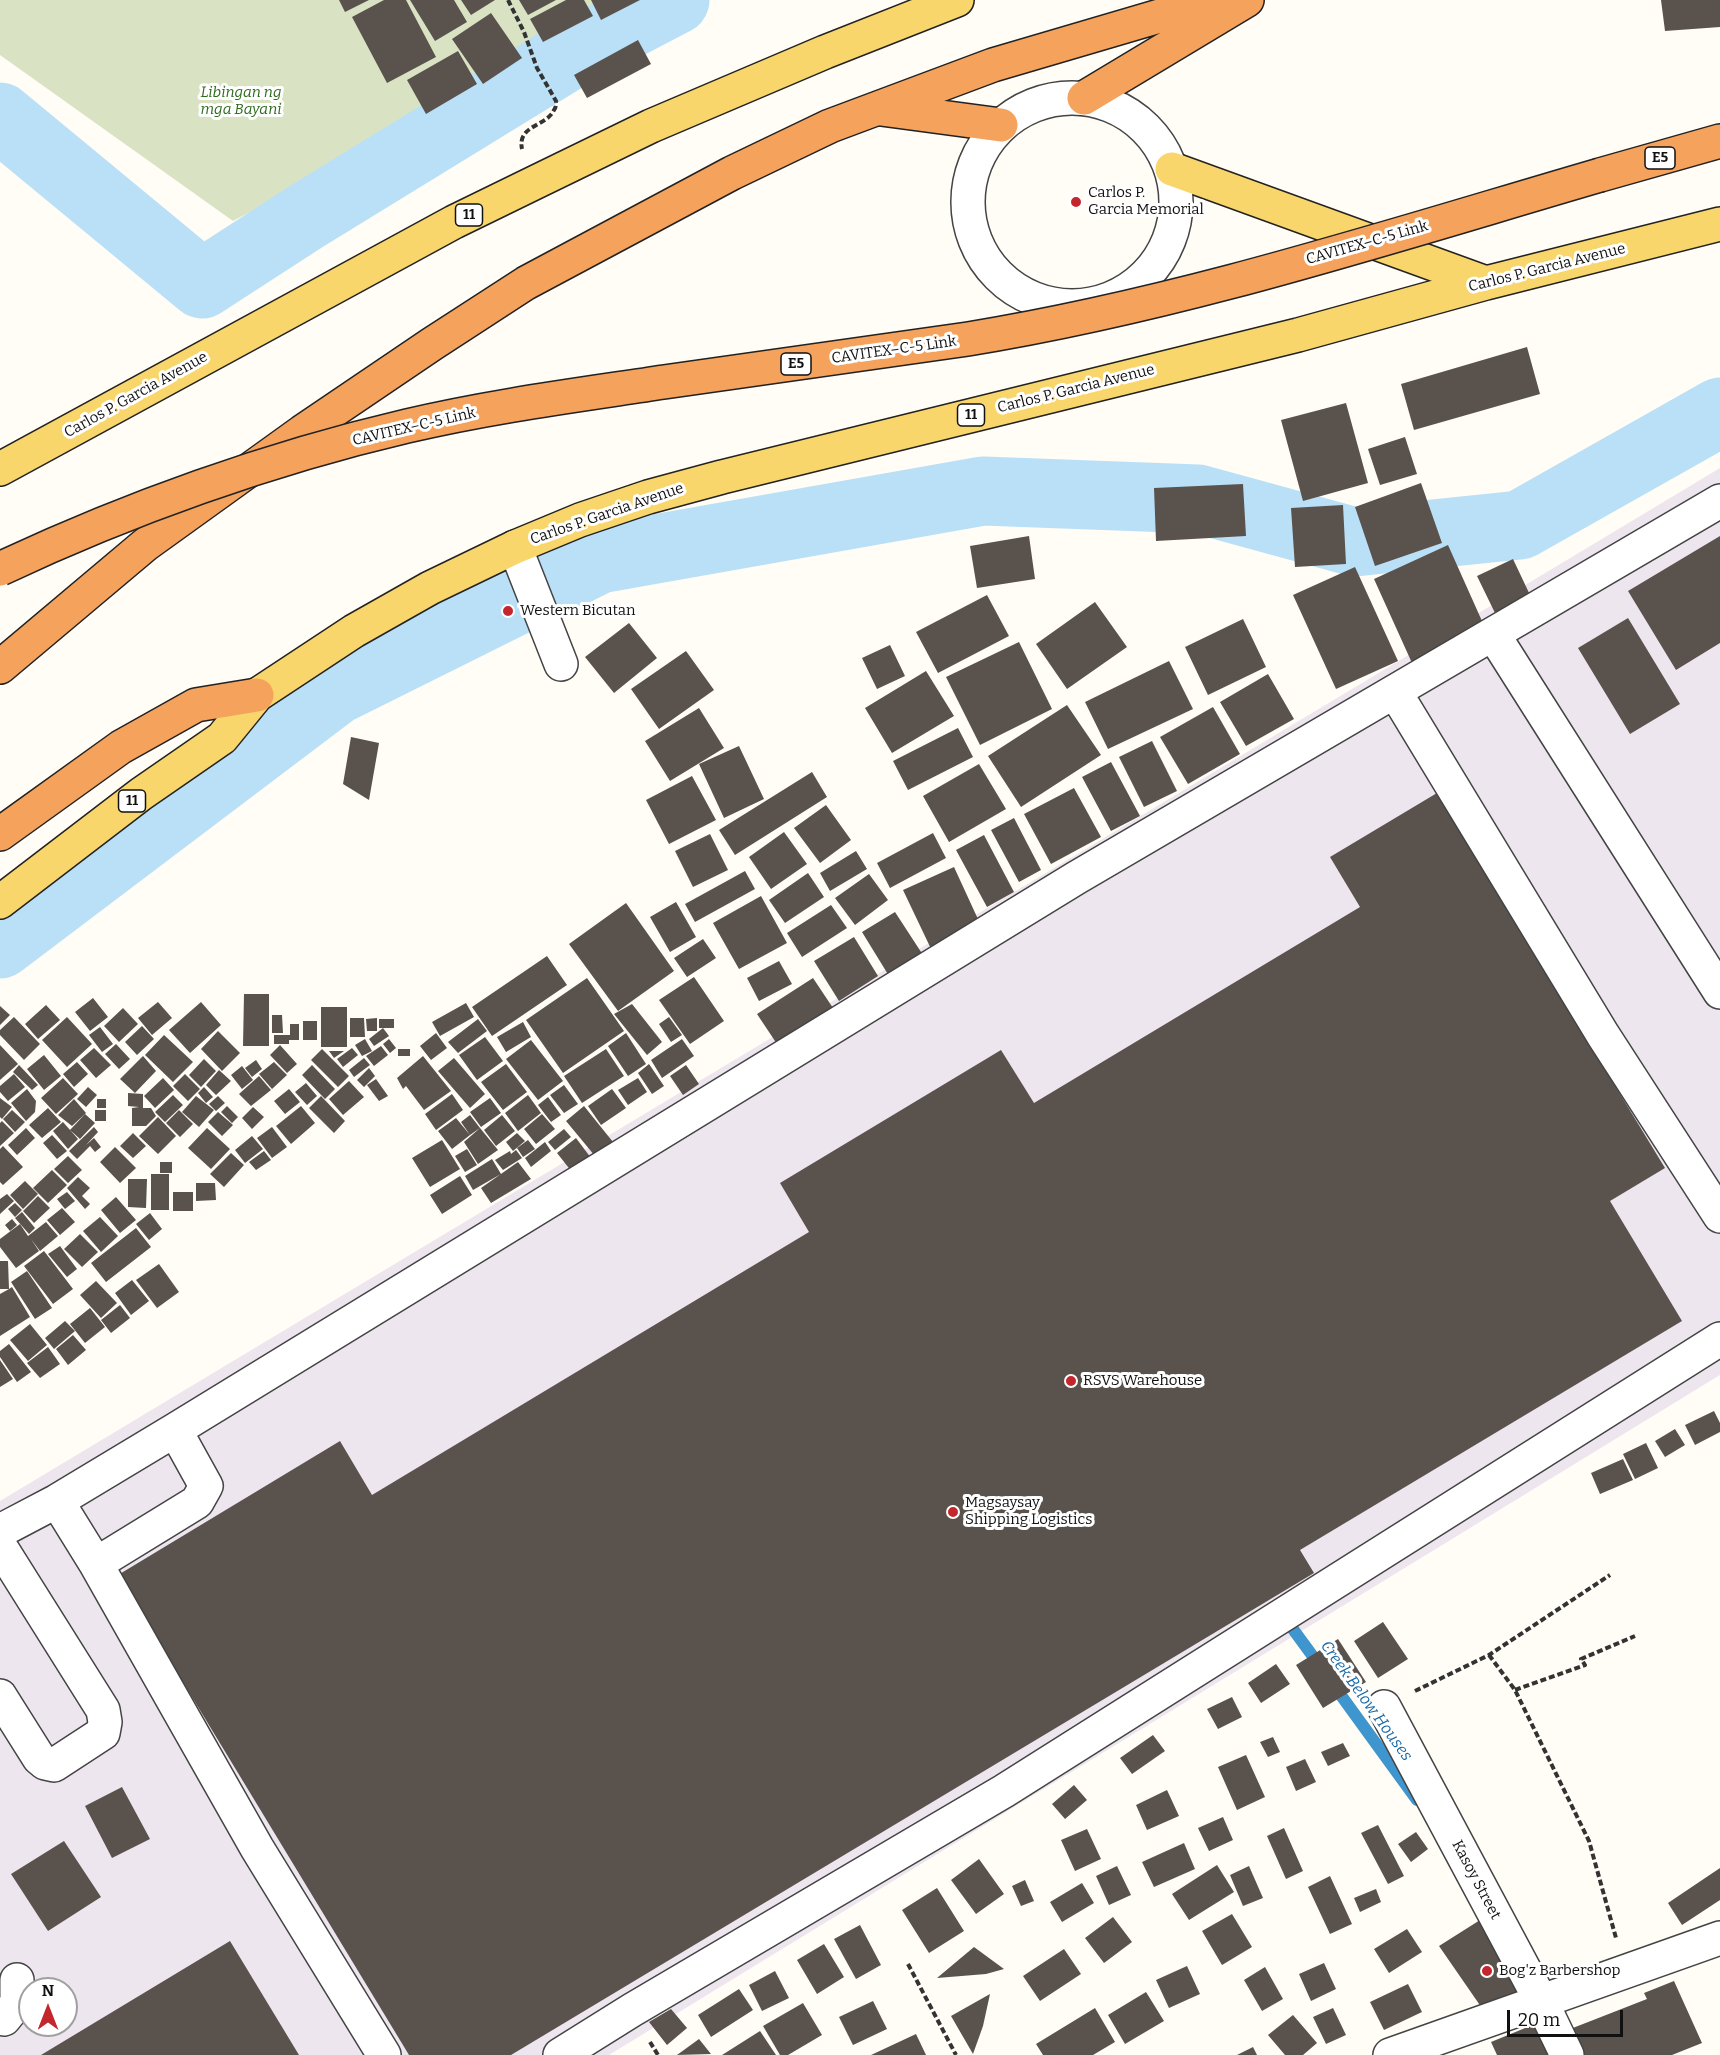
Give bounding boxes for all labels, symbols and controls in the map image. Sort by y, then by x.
park label: Libingan ng mga Bayani [201,84,281,119]
road number: E5 [1645,147,1675,169]
place label: Carlos P. Garcia Memorial [1088,184,1204,219]
marker: Carlos P. Garcia Memorial [1069,195,1083,209]
road number: 11 [456,204,482,226]
street label: CAVITEX–C-5 Link [1304,217,1430,269]
street label: Carlos P. Garcia Avenue [1467,240,1627,296]
street label: CAVITEX–C-5 Link [830,332,958,368]
street label: Carlos P. Garcia Avenue [61,348,211,442]
road number: E5 [781,353,811,375]
street label: Carlos P. Garcia Avenue [996,361,1156,417]
street label: CAVITEX–C-5 Link [351,404,477,450]
road number: 11 [958,404,984,426]
street label: Carlos P. Garcia Avenue [528,479,686,549]
place label: Western Bicutan [520,602,636,620]
marker: Western Bicutan [501,604,515,618]
road number: 11 [118,790,146,812]
place label: RSVS Warehouse [1083,1372,1202,1390]
marker: RSVS Warehouse [1064,1374,1078,1388]
place label: Magsaysay Shipping Logistics [965,1494,1092,1529]
marker: Magsaysay Shipping Logistics [946,1505,960,1519]
water label: Creek Below Houses [1316,1637,1416,1765]
street label: Kasoy Street [1448,1837,1504,1923]
place label: Bog'z Barbershop [1499,1962,1620,1980]
marker: Bog'z Barbershop [1480,1964,1494,1978]
north arrow [18,1977,78,2037]
text: N [42,1981,54,2000]
scale bar [1510,1998,1626,2036]
text: 20 m [1518,2009,1560,2031]

